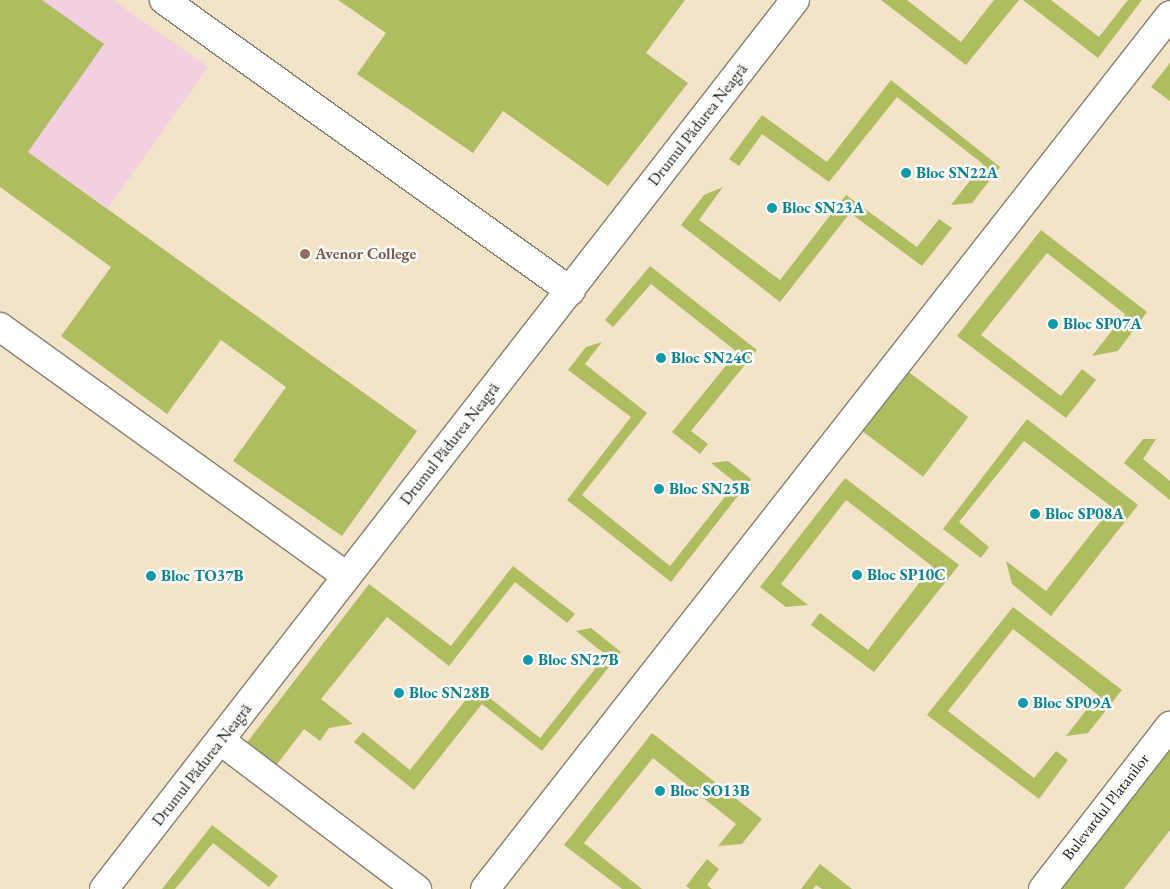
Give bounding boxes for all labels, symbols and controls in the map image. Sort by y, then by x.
street label: Drumul Pădurea Neagră [644,60,752,190]
place label: Bloc SN22A [916,163,998,183]
marker: Bloc SN22A [900,167,912,179]
place label: Bloc SN23A [782,198,864,218]
marker: Bloc SN23A [766,202,778,214]
place label: Avenor College [315,244,416,264]
marker: Avenor College [299,248,311,260]
place label: Bloc SP07A [1063,314,1142,334]
marker: Bloc SP07A [1047,318,1059,330]
place label: Bloc SN24C [671,348,753,368]
marker: Bloc SN24C [655,352,667,364]
street label: Drumul Pădurea Neagră [396,379,504,509]
place label: Bloc SN25B [669,479,750,499]
marker: Bloc SN25B [653,483,665,495]
place label: Bloc SP08A [1045,504,1124,524]
marker: Bloc SP08A [1029,508,1041,520]
place label: Bloc SP10C [867,565,946,585]
place label: Bloc TO37B [161,566,244,586]
marker: Bloc SP10C [851,569,863,581]
marker: Bloc TO37B [145,570,157,582]
place label: Bloc SN27B [538,650,619,670]
marker: Bloc SN27B [522,654,534,666]
place label: Bloc SN28B [409,683,490,703]
marker: Bloc SN28B [393,687,405,699]
place label: Bloc SP09A [1033,693,1112,713]
marker: Bloc SP09A [1017,697,1029,709]
street label: Drumul Pădurea Neagră [148,700,256,830]
street label: Bulevardul Platanilor [1058,750,1154,864]
place label: Bloc SO13B [670,781,750,801]
marker: Bloc SO13B [654,785,666,797]

